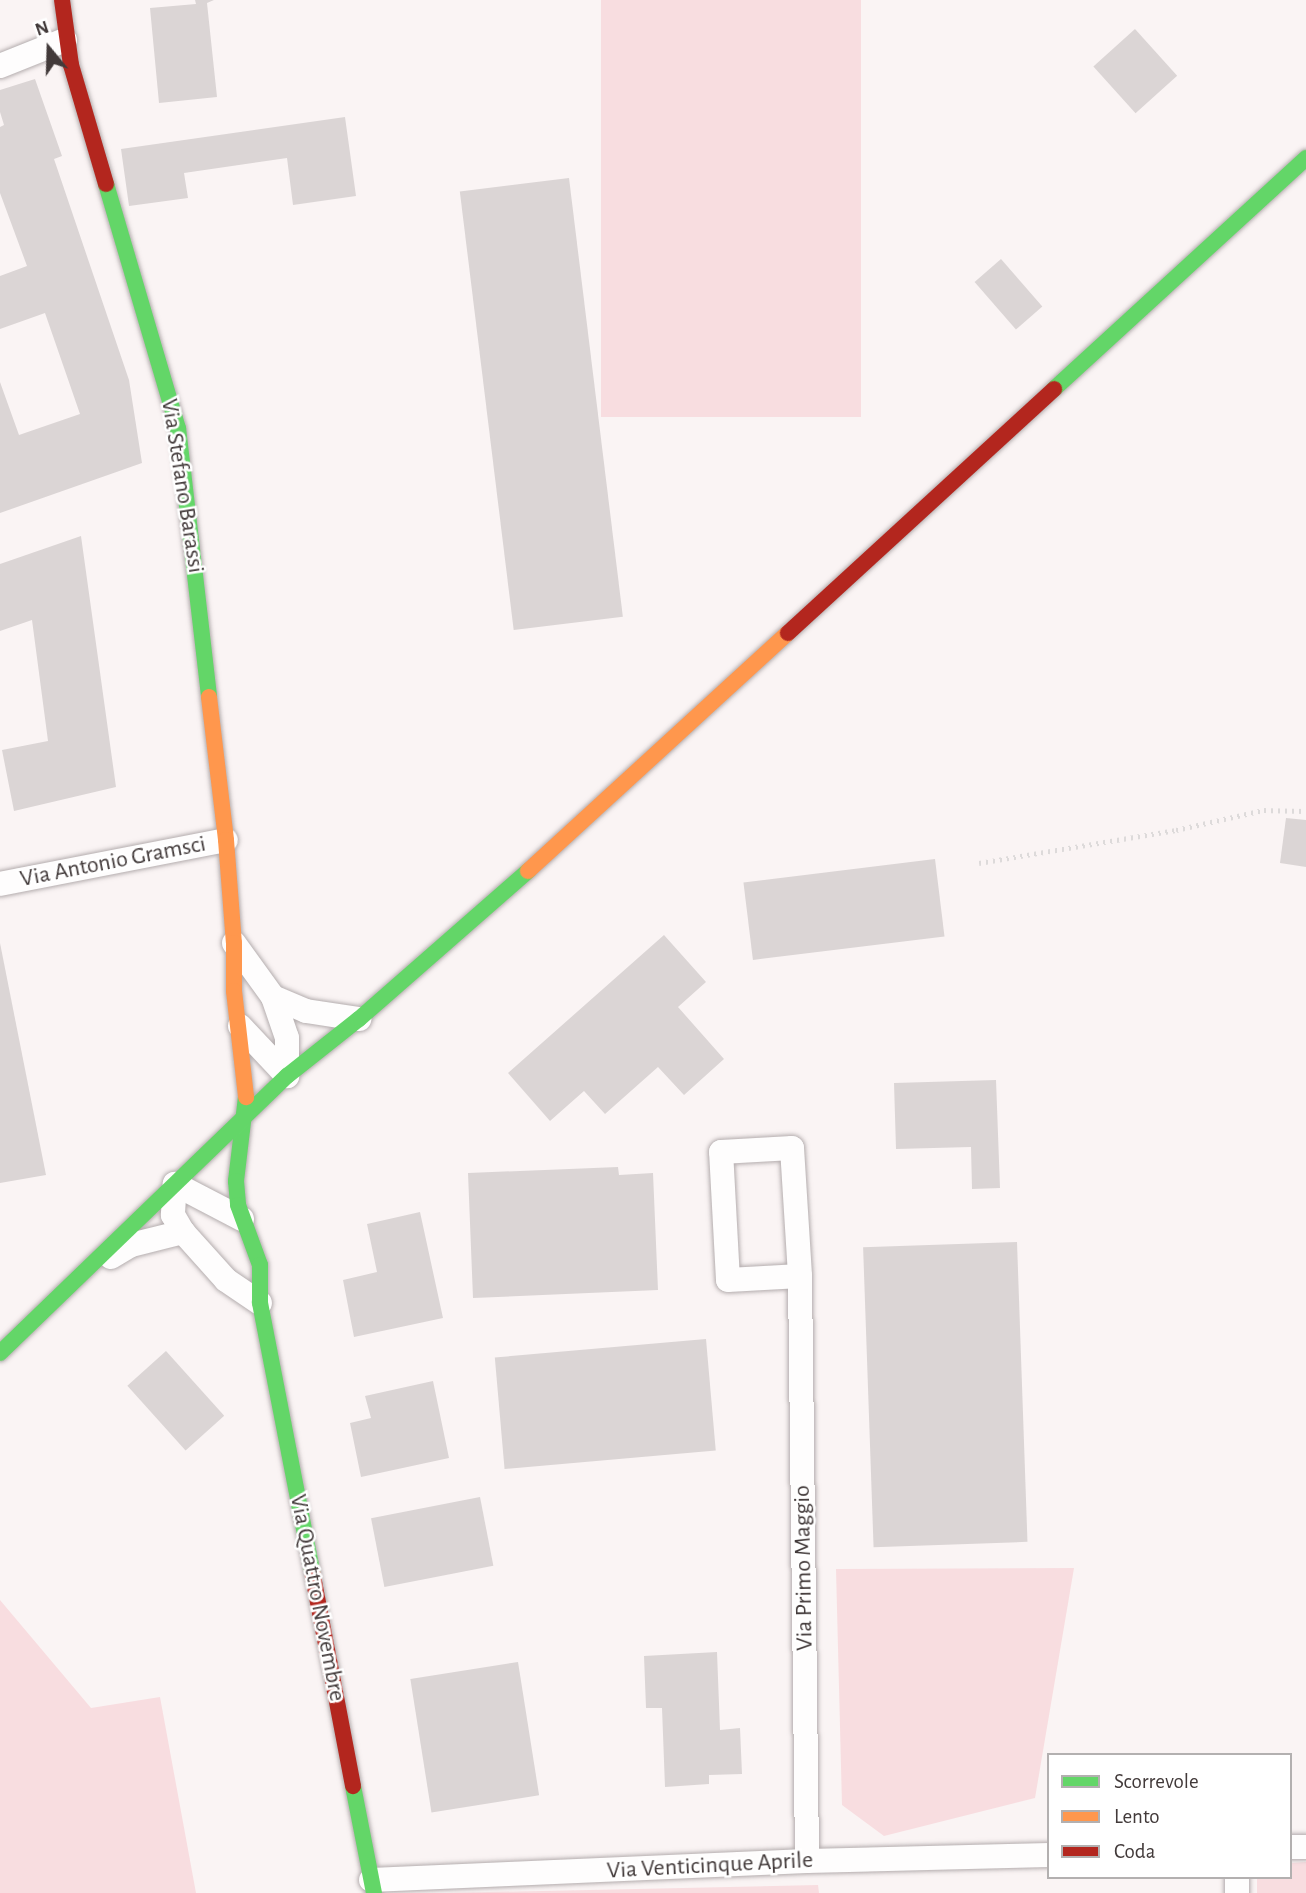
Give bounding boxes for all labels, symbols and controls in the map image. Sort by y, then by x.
north arrow [14,14,84,84]
text: N [33,18,51,40]
street label: Via Stefano Barassi [154,397,210,575]
street label: Via Antonio Gramsci [18,830,208,894]
street label: Via Primo Maggio [788,1485,820,1651]
street label: Via Quattro Novembre [283,1492,351,1704]
legend [1047,1753,1292,1879]
text: Scorrevole [1114,1771,1199,1792]
text: Lento [1114,1806,1160,1827]
text: Coda [1114,1841,1155,1862]
street label: Via Venticinque Aprile [606,1846,814,1886]

